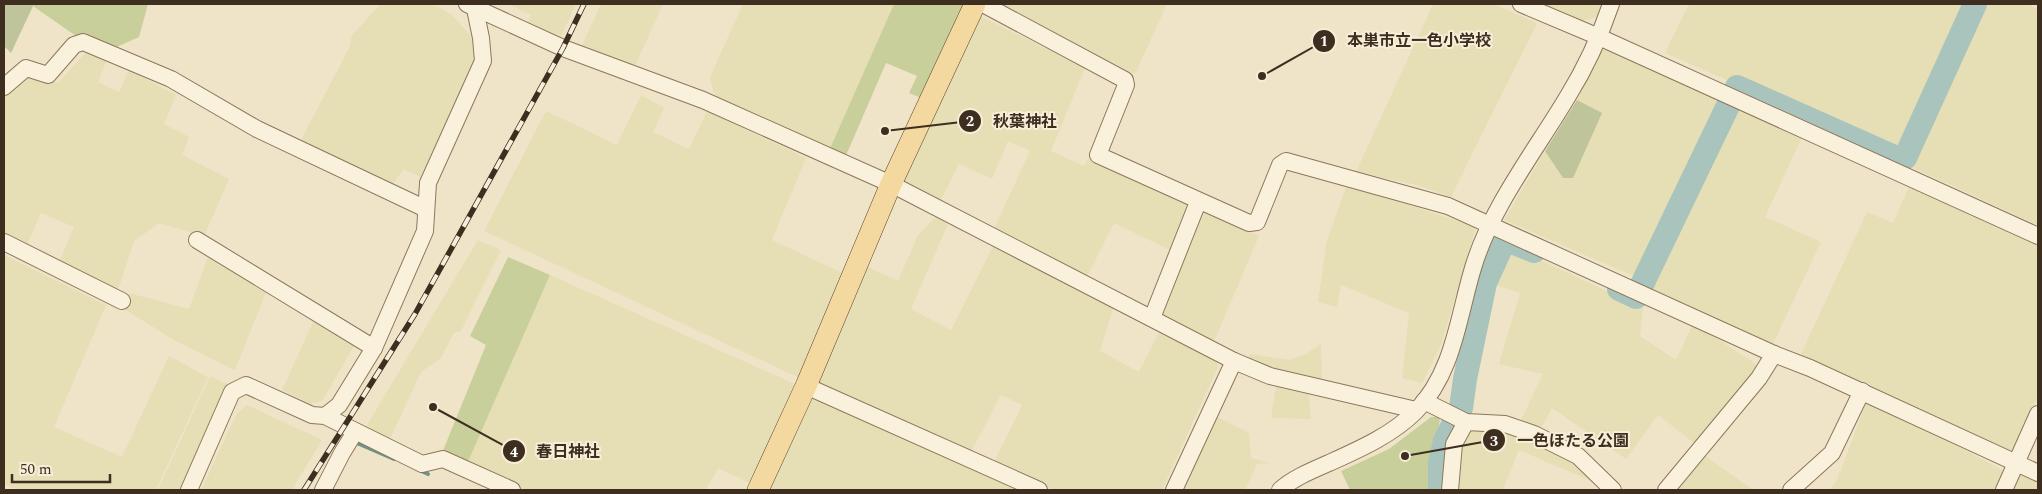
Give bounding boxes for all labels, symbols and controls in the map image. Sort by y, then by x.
callout: 本巣市立一色小学校 [1312,25,1501,56]
text: 本巣市立一色小学校 [1347,29,1491,53]
text: 1 [1320,30,1328,53]
callout: 秋葉神社 [958,106,1067,137]
text: 2 [966,110,974,133]
text: 秋葉神社 [993,110,1057,134]
callout: 一色ほたる公園 [1482,425,1639,456]
text: 一色ほたる公園 [1517,429,1629,453]
text: 3 [1490,430,1498,453]
callout: 春日神社 [501,436,610,467]
text: 春日神社 [536,440,600,464]
text: 4 [510,441,519,464]
scale bar [12,452,110,484]
text: 50 m [20,458,52,481]

